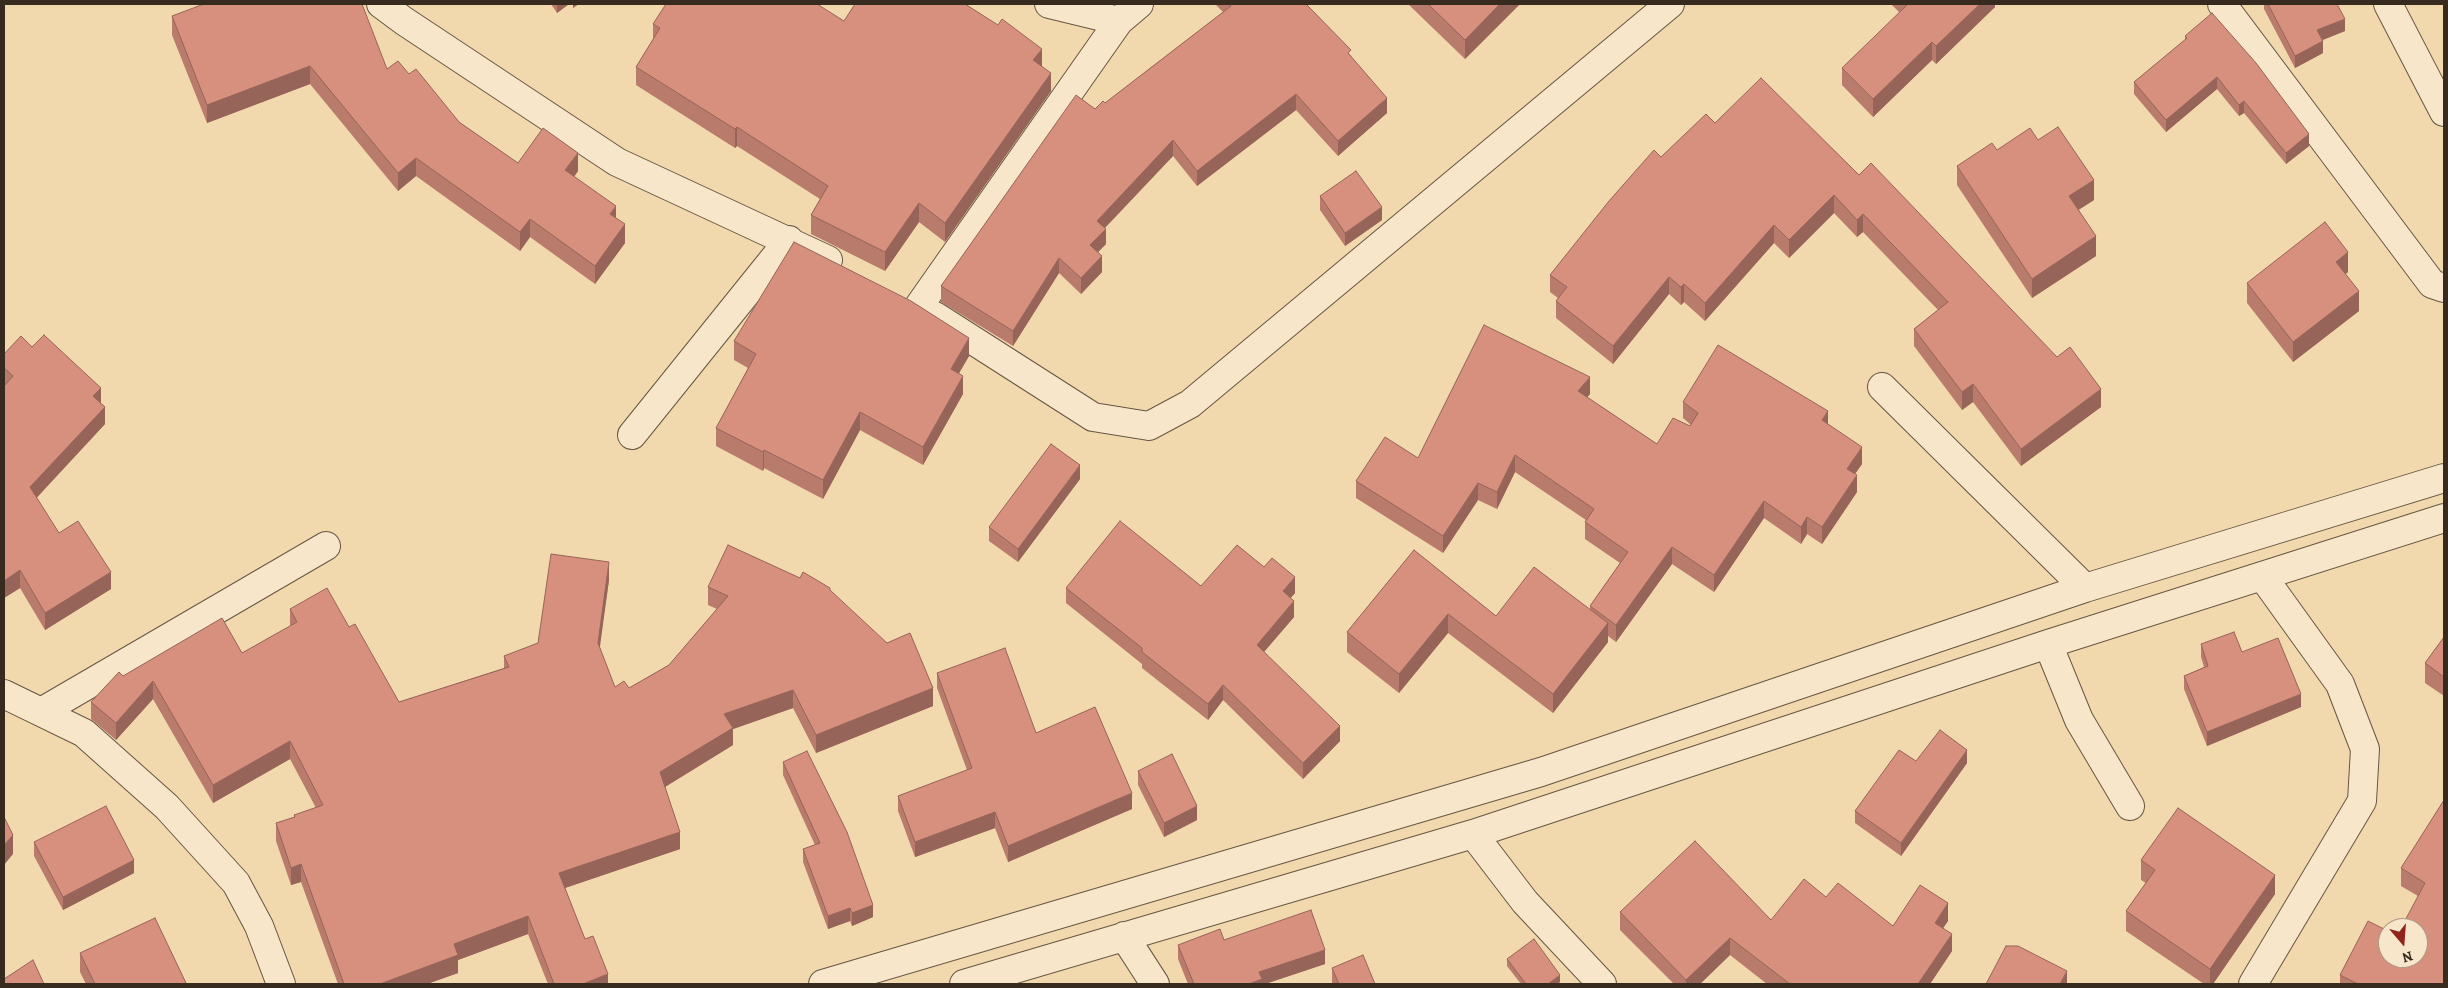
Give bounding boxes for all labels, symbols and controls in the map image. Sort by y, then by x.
north arrow [2378,918,2428,968]
text: N [2400,946,2415,967]

